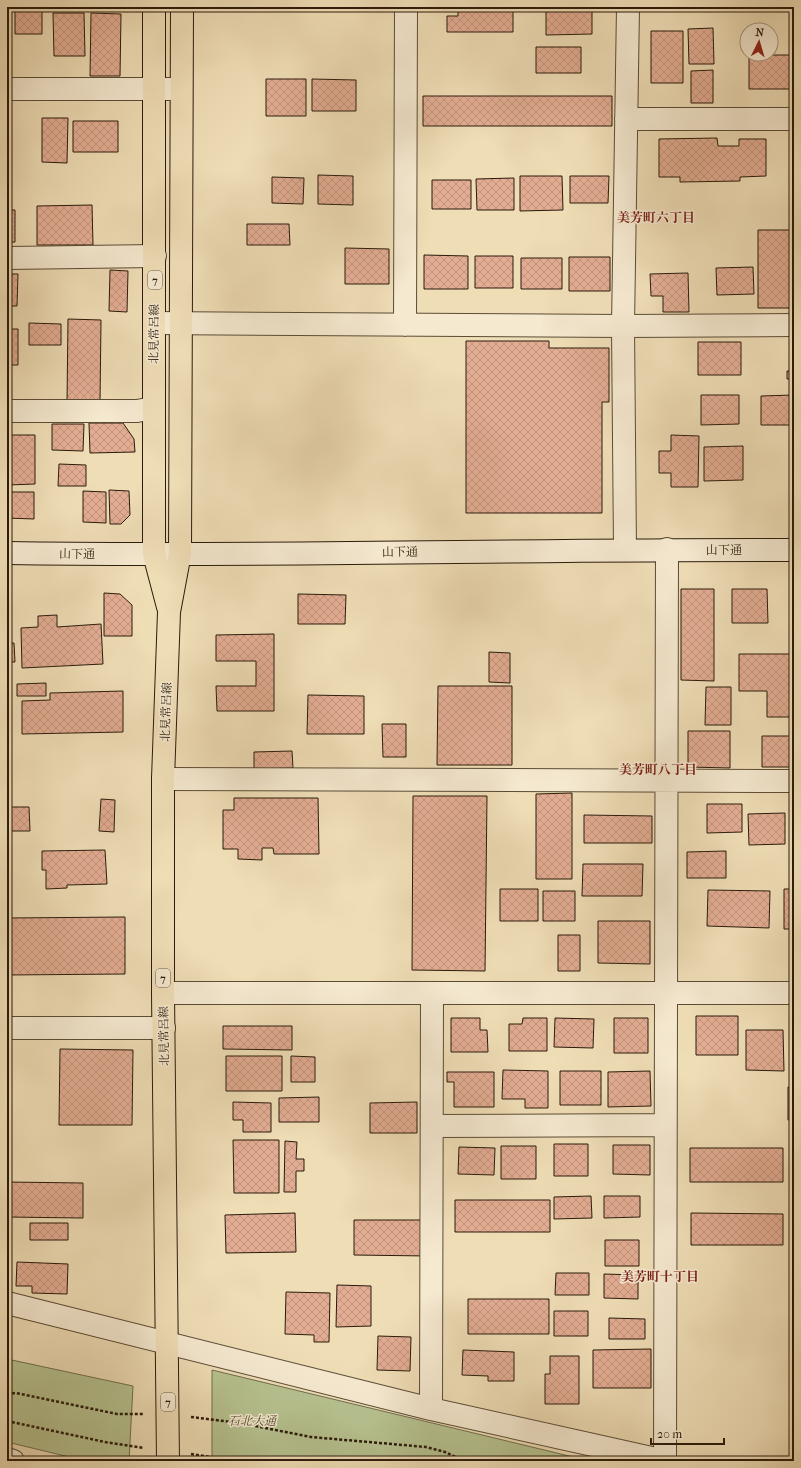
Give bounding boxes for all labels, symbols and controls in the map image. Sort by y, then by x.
north arrow [739,22,779,62]
text: N [755,26,765,39]
district label: 美芳町六丁目 [617,210,695,225]
road number: 7 [148,271,162,289]
street label: 北見常呂線 [146,304,162,364]
street label: 山下通 [706,543,742,557]
street label: 山下通 [382,545,418,559]
street label: 山下通 [59,547,95,561]
street label: 北見常呂線 [158,682,174,742]
district label: 美芳町八丁目 [619,762,697,777]
road number: 7 [156,969,170,987]
street label: 北見常呂線 [156,1006,172,1066]
district label: 美芳町十丁目 [621,1269,699,1284]
road number: 7 [161,1393,175,1411]
park label: 石北大通 [228,1414,278,1428]
scale bar [651,1420,724,1446]
text: 20 m [657,1427,682,1441]

